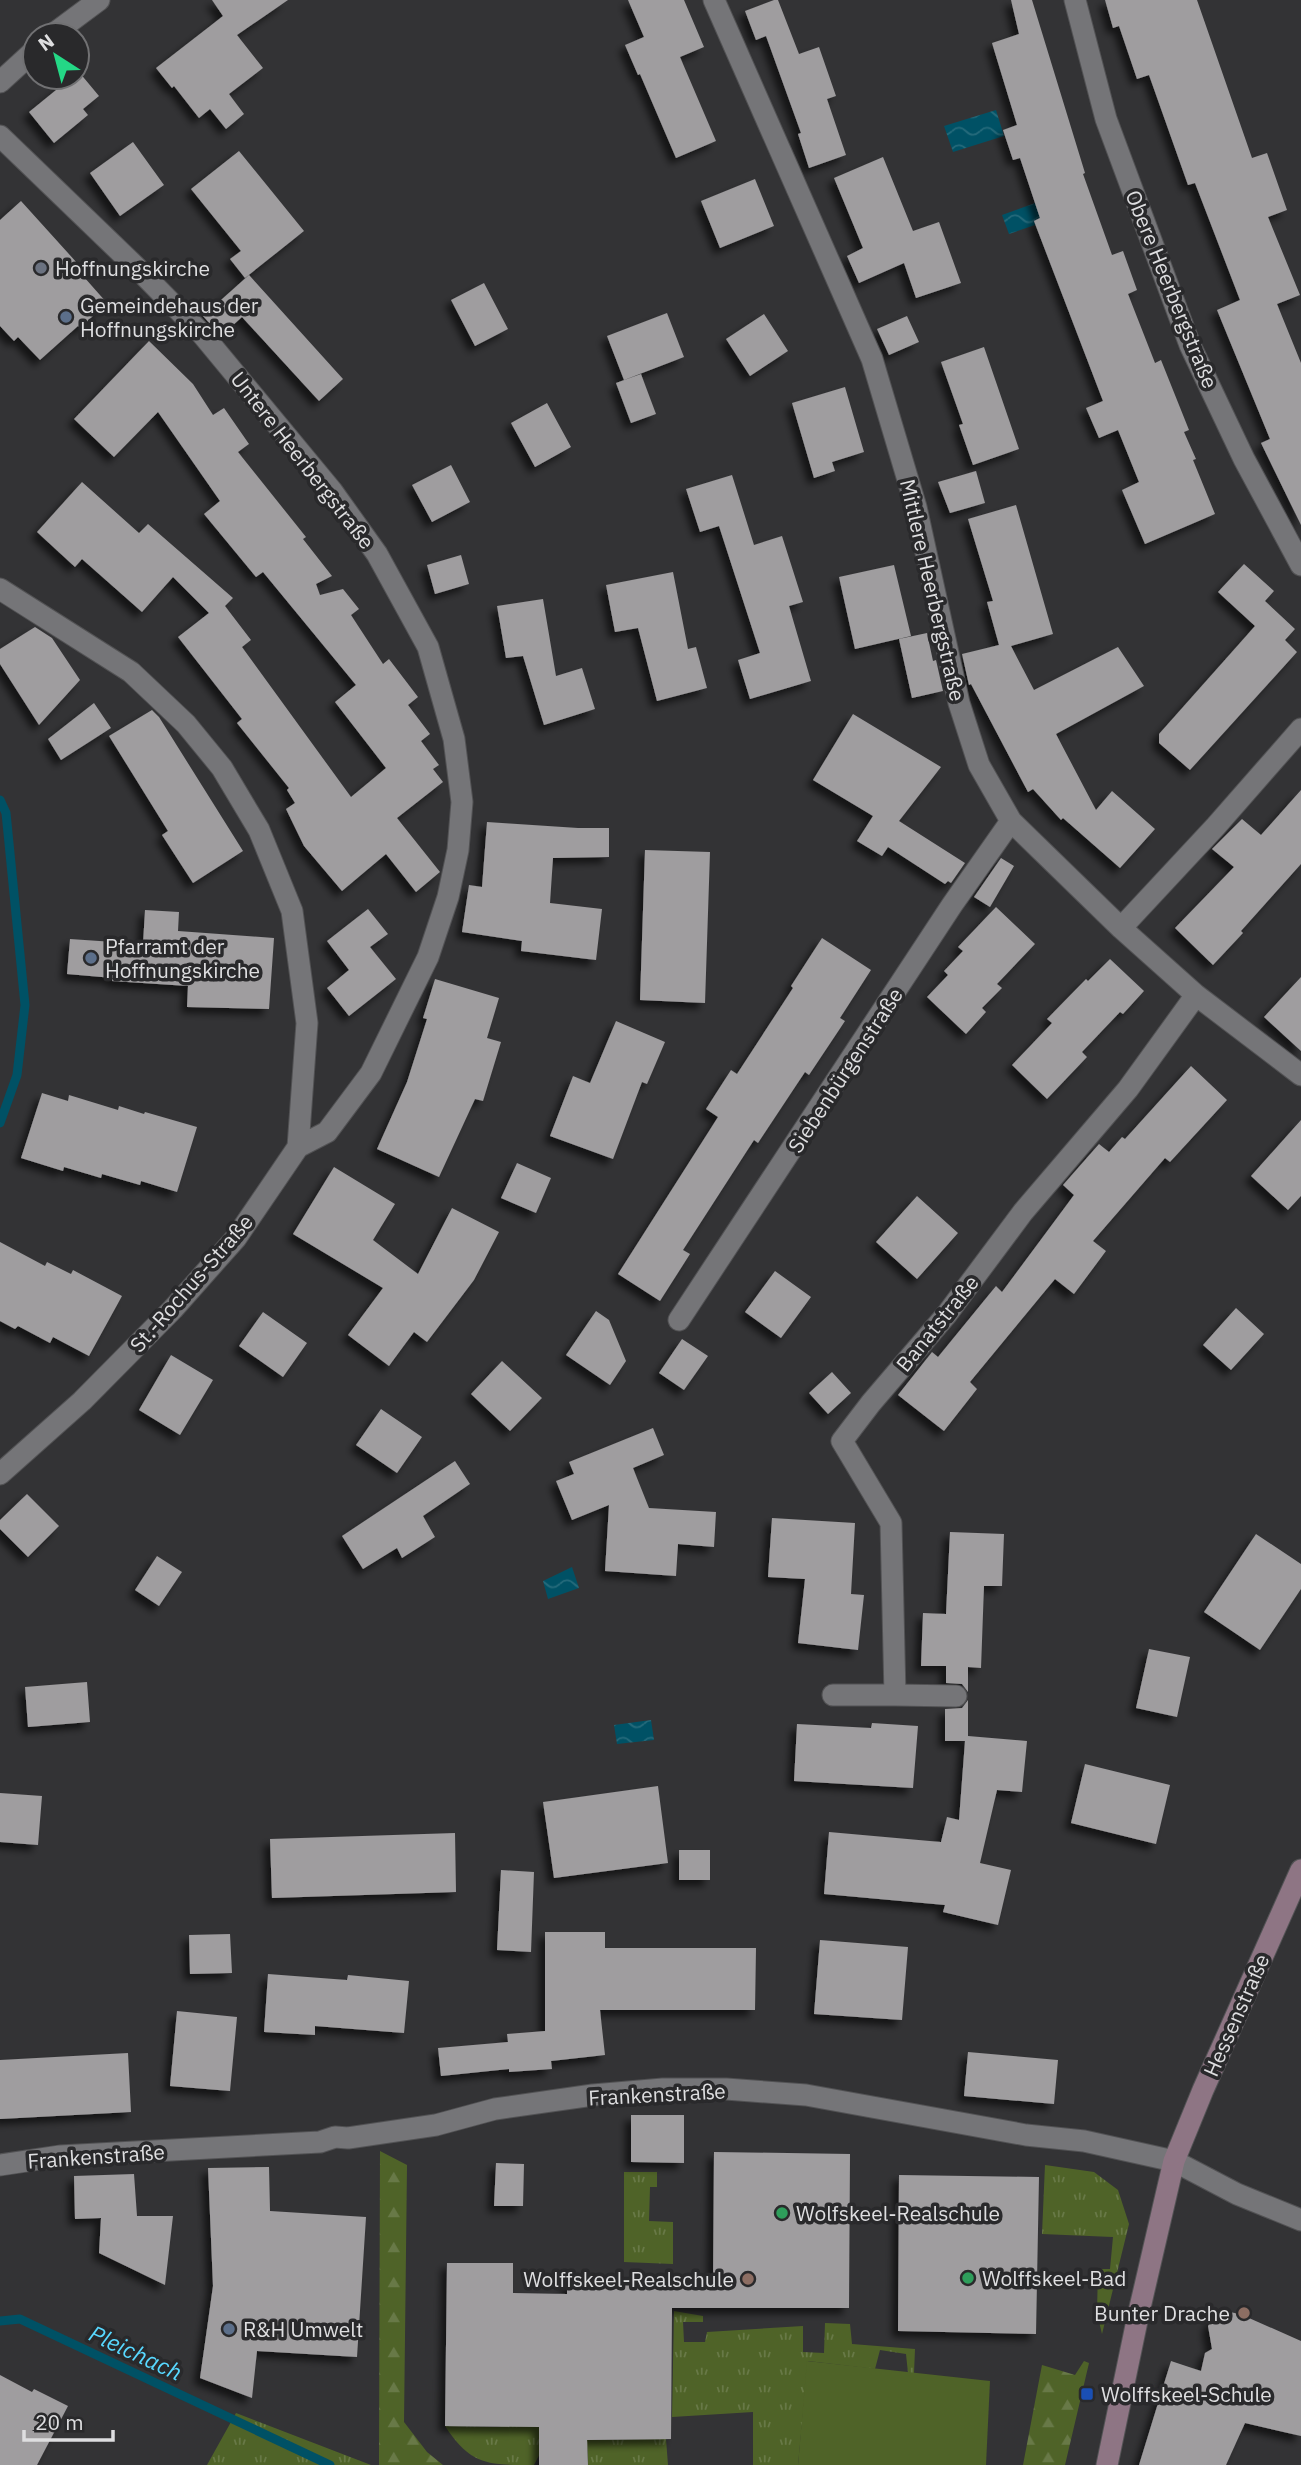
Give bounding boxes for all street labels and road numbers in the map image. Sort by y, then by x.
street label: Obere Heerbergstraße [1119,186,1225,392]
street label: Untere Heerbergstraße [225,365,381,555]
street label: Mittlere Heerbergstraße [894,476,972,704]
street label: Siebenbürgenstraße [781,982,909,1158]
street label: St.-Rochus-Straße [123,1208,259,1358]
street label: Banatstraße [889,1269,985,1377]
street label: Hessenstraße [1196,1949,1276,2081]
street label: Frankenstraße [588,2076,726,2112]
street label: Frankenstraße [26,2137,166,2175]

